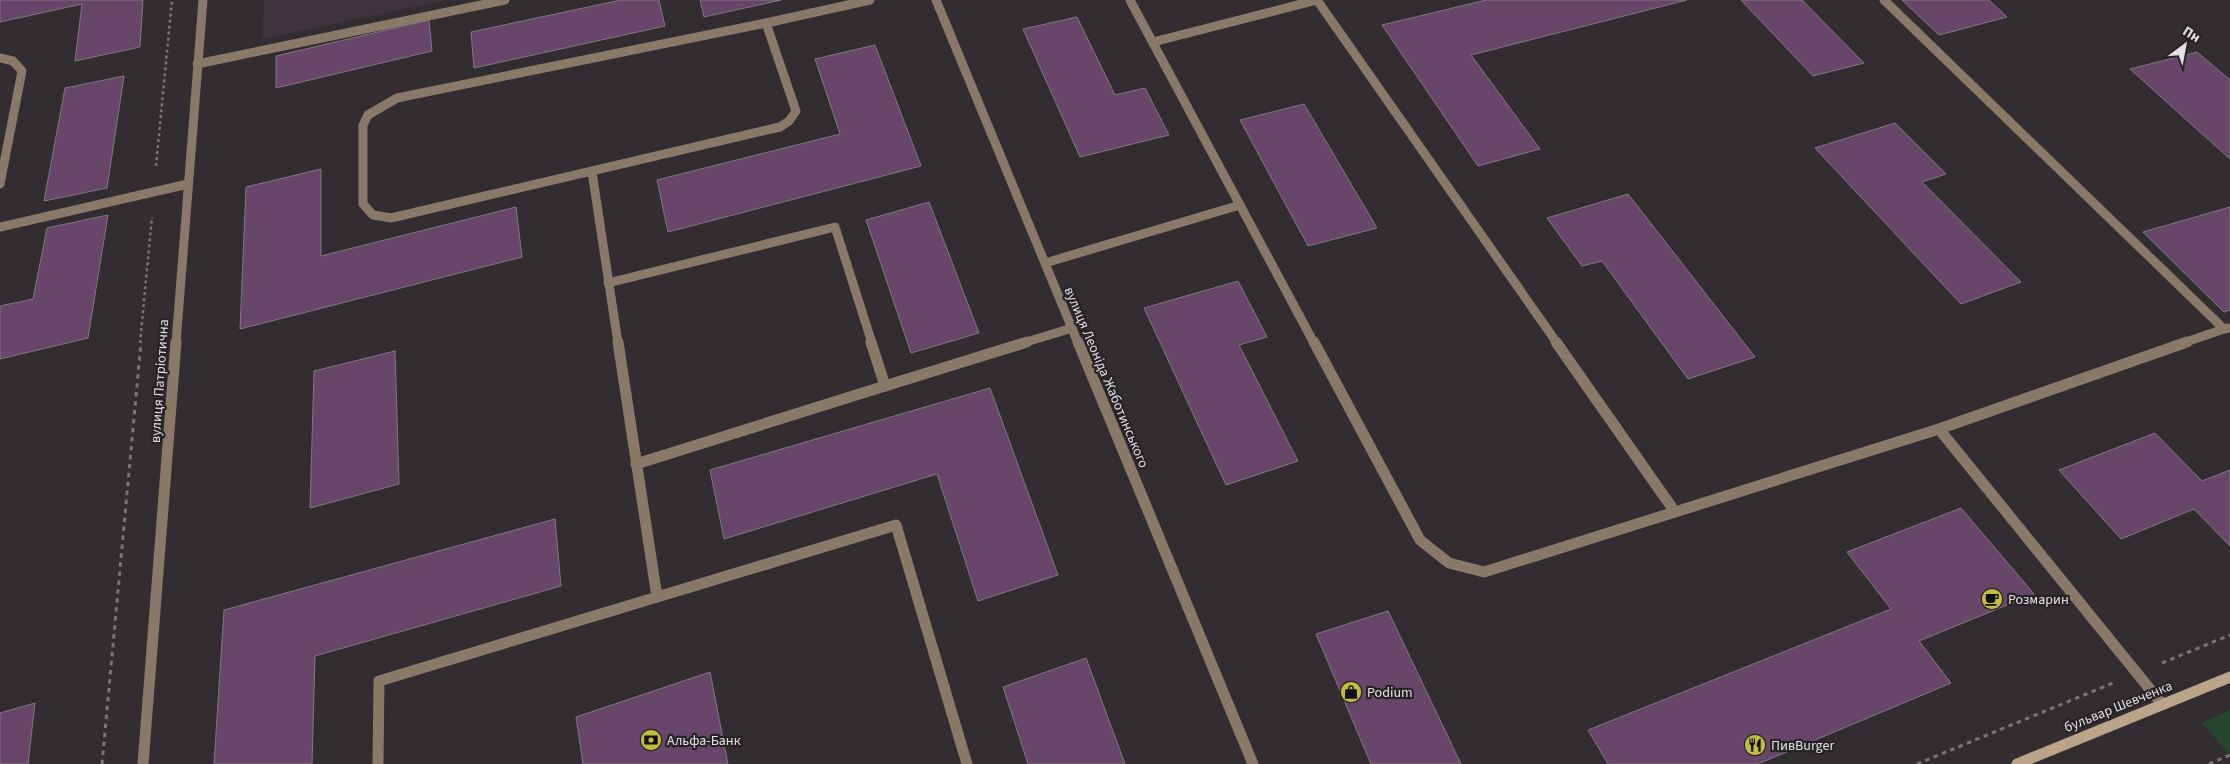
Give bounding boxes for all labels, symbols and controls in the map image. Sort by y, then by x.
north arrow [2160,20,2210,70]
text: Пн [2179,22,2204,48]
street label: вулиця Леоніда Жаботинського [1059,284,1153,471]
street label: вулиця Патріотична [146,319,174,444]
cafe icon: Розмарин [1980,587,2004,611]
place label: Розмарин [2008,590,2069,610]
street label: бульвар Шевченка [2061,676,2175,738]
shop icon: Podium [1339,680,1363,704]
place label: Podium [1367,683,1413,703]
bank icon: Альфа-Банк [639,728,663,752]
place label: Альфа-Банк [667,731,741,751]
restaurant icon: ПивBurger [1743,733,1767,757]
place label: ПивBurger [1771,736,1834,756]

